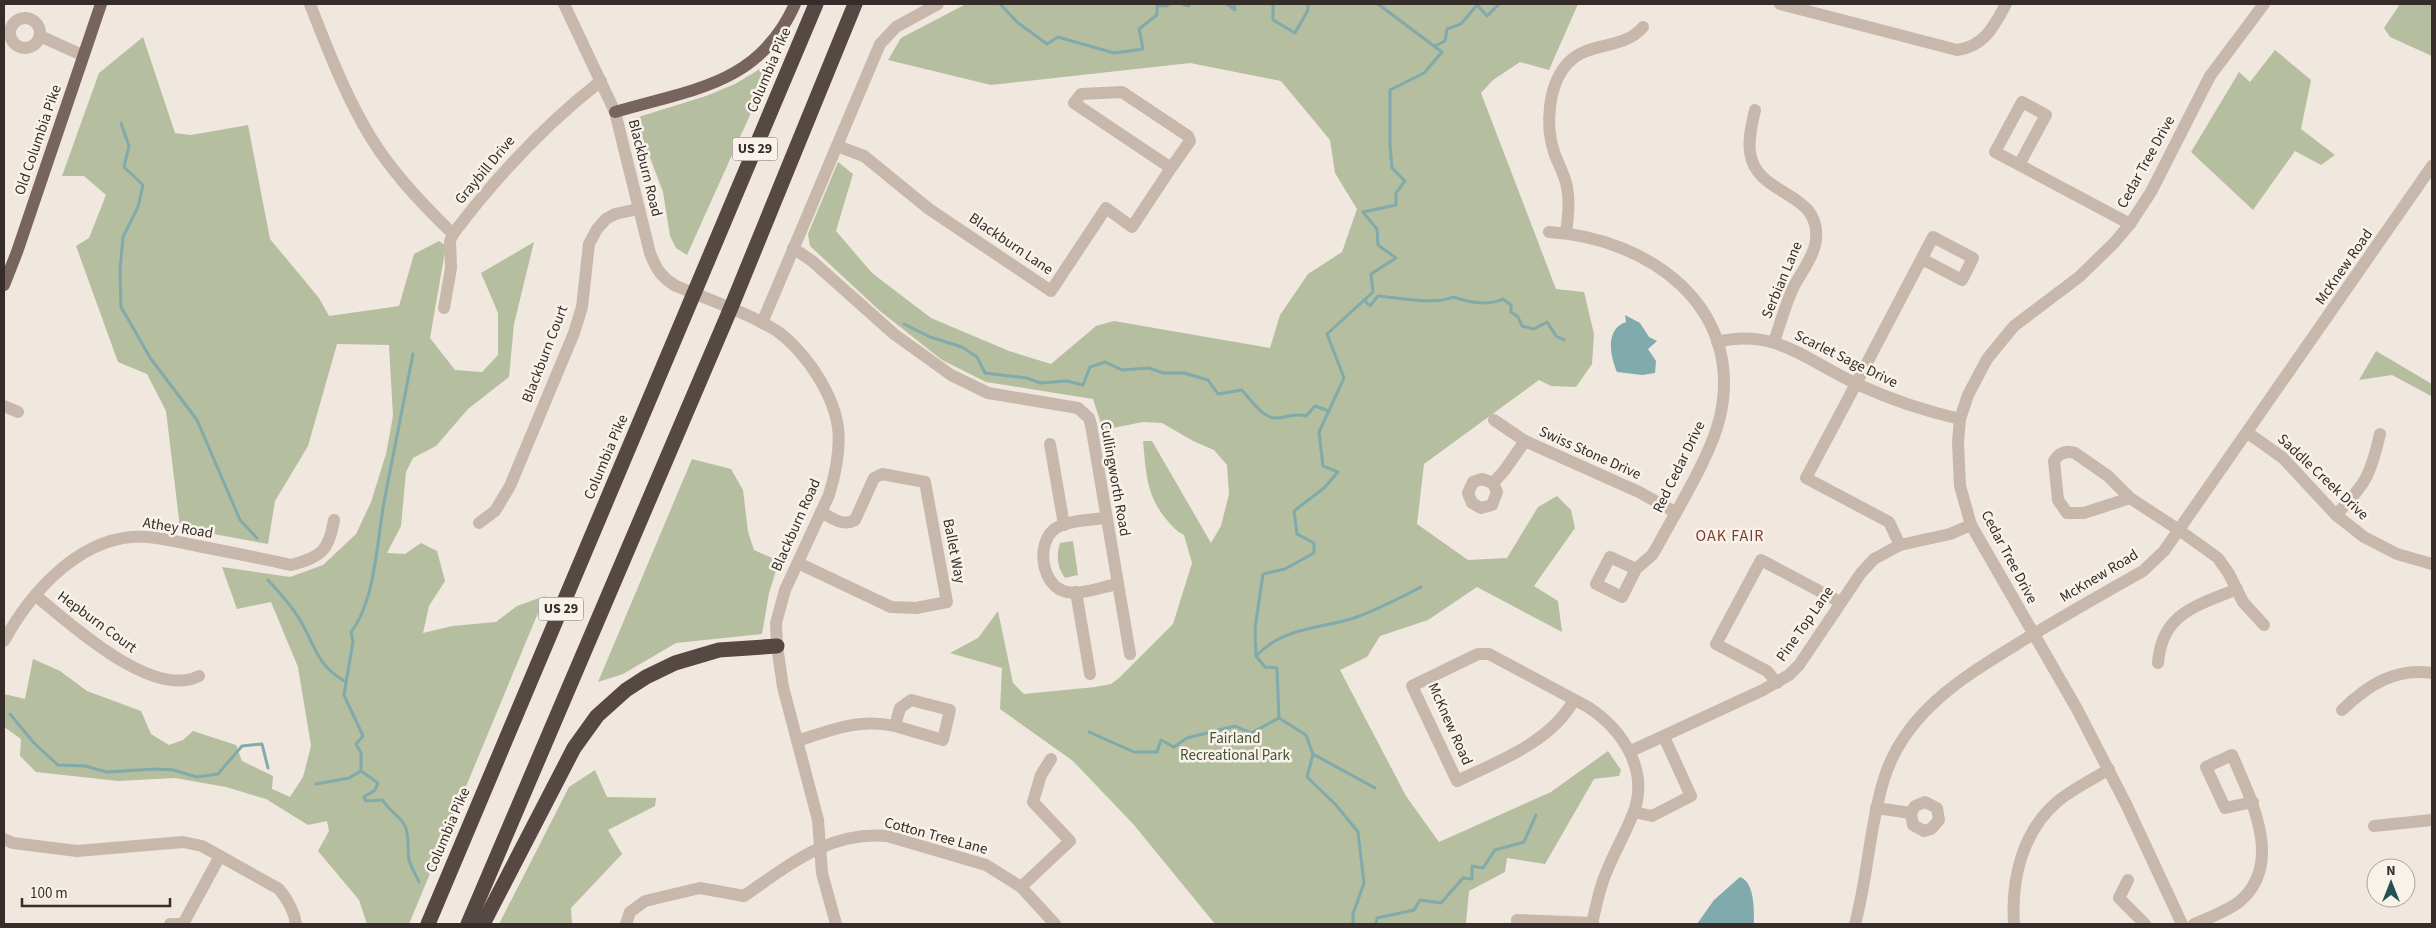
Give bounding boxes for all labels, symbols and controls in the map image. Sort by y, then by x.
street label: Columbia Pike [742,24,796,116]
street label: Old Columbia Pike [9,82,67,198]
street label: Cedar Tree Drive [2112,112,2180,212]
street label: Blackburn Road [623,117,667,219]
street label: Graybill Drive [450,131,520,209]
road number: US 29 [732,138,778,160]
street label: Blackburn Lane [965,208,1057,280]
street label: McKnew Road [2310,225,2378,309]
street label: Serbian Lane [1756,238,1808,322]
street label: Blackburn Court [517,302,573,406]
street label: Scarlet Sage Drive [1791,325,1901,393]
street label: Columbia Pike [579,411,633,503]
street label: Red Cedar Drive [1648,418,1710,516]
street label: Cullingworth Road [1095,420,1135,538]
street label: Swiss Stone Drive [1536,421,1644,485]
street label: Saddle Creek Drive [2273,429,2373,525]
street label: Blackburn Road [766,475,826,575]
street label: Cedar Tree Drive [1976,507,2042,607]
street label: Athey Road [141,512,215,544]
street label: Ballet Way [937,517,971,585]
district label: OAK FAIR [1696,525,1764,547]
street label: McKnew Road [2056,544,2142,608]
street label: Pine Top Lane [1771,582,1839,666]
street label: Hepburn Court [53,586,141,658]
road number: US 29 [538,598,584,620]
street label: McKnew Road [1422,679,1478,769]
park label: Fairland Recreational Park [1180,728,1290,766]
street label: Columbia Pike [421,784,475,876]
street label: Cotton Tree Lane [882,812,990,860]
north arrow [2366,858,2416,908]
text: N [2386,861,2396,881]
scale bar [22,876,170,908]
text: 100 m [30,883,68,904]

